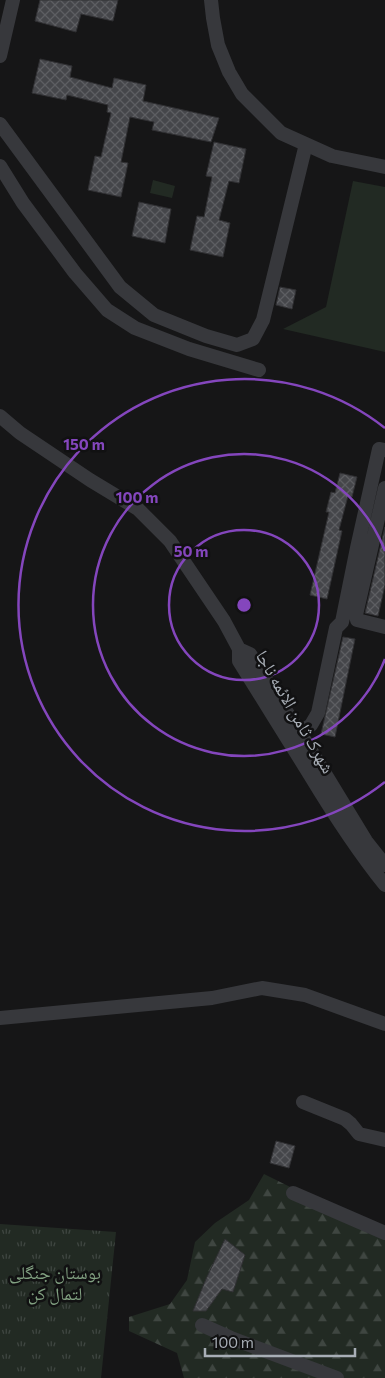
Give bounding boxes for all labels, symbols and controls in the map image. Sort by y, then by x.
text: 150 m [63,435,105,453]
text: 100 m [116,488,158,506]
text: 50 m [174,542,208,560]
centre of rings [235,596,253,614]
street label: شهرک ثامن الائمه ناجا [251,646,340,777]
park label: بوستان جنگلی لتمال کن [9,1261,101,1305]
scale bar [205,1326,355,1358]
text: 100 m [212,1333,254,1351]

